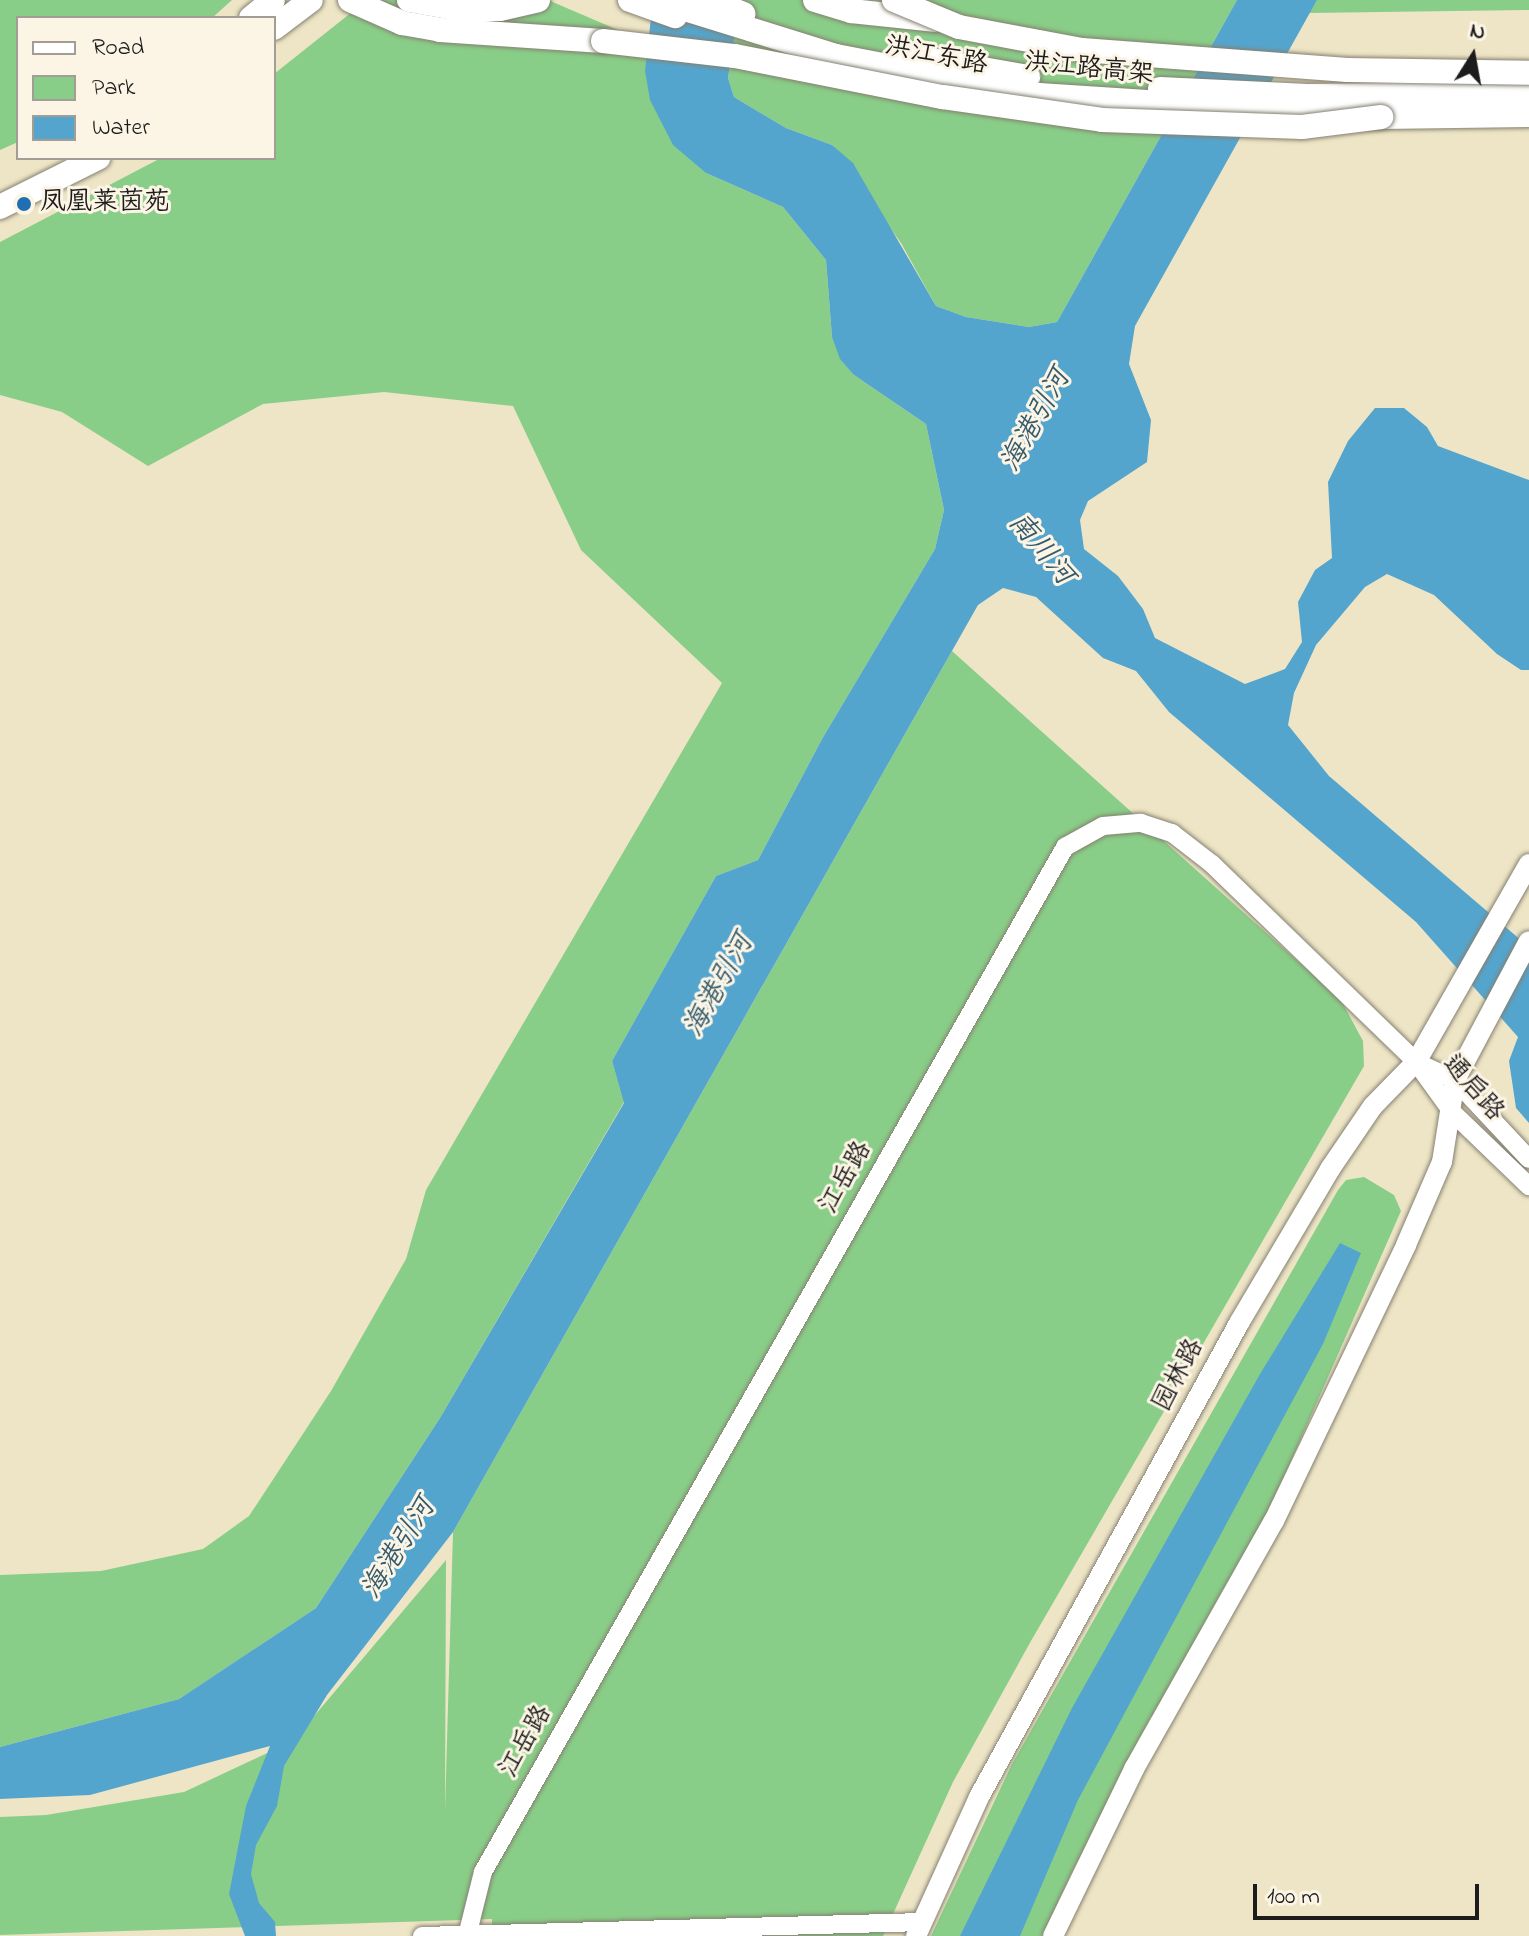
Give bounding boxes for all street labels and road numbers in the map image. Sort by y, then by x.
street label: 洪江东路 [882,32,990,82]
street label: 洪江路高架 [1023,48,1155,92]
street label: 通启路 [1435,1049,1509,1129]
street label: 江岳路 [814,1136,880,1220]
street label: 园林路 [1148,1334,1212,1418]
street label: 江岳路 [494,1700,560,1784]

